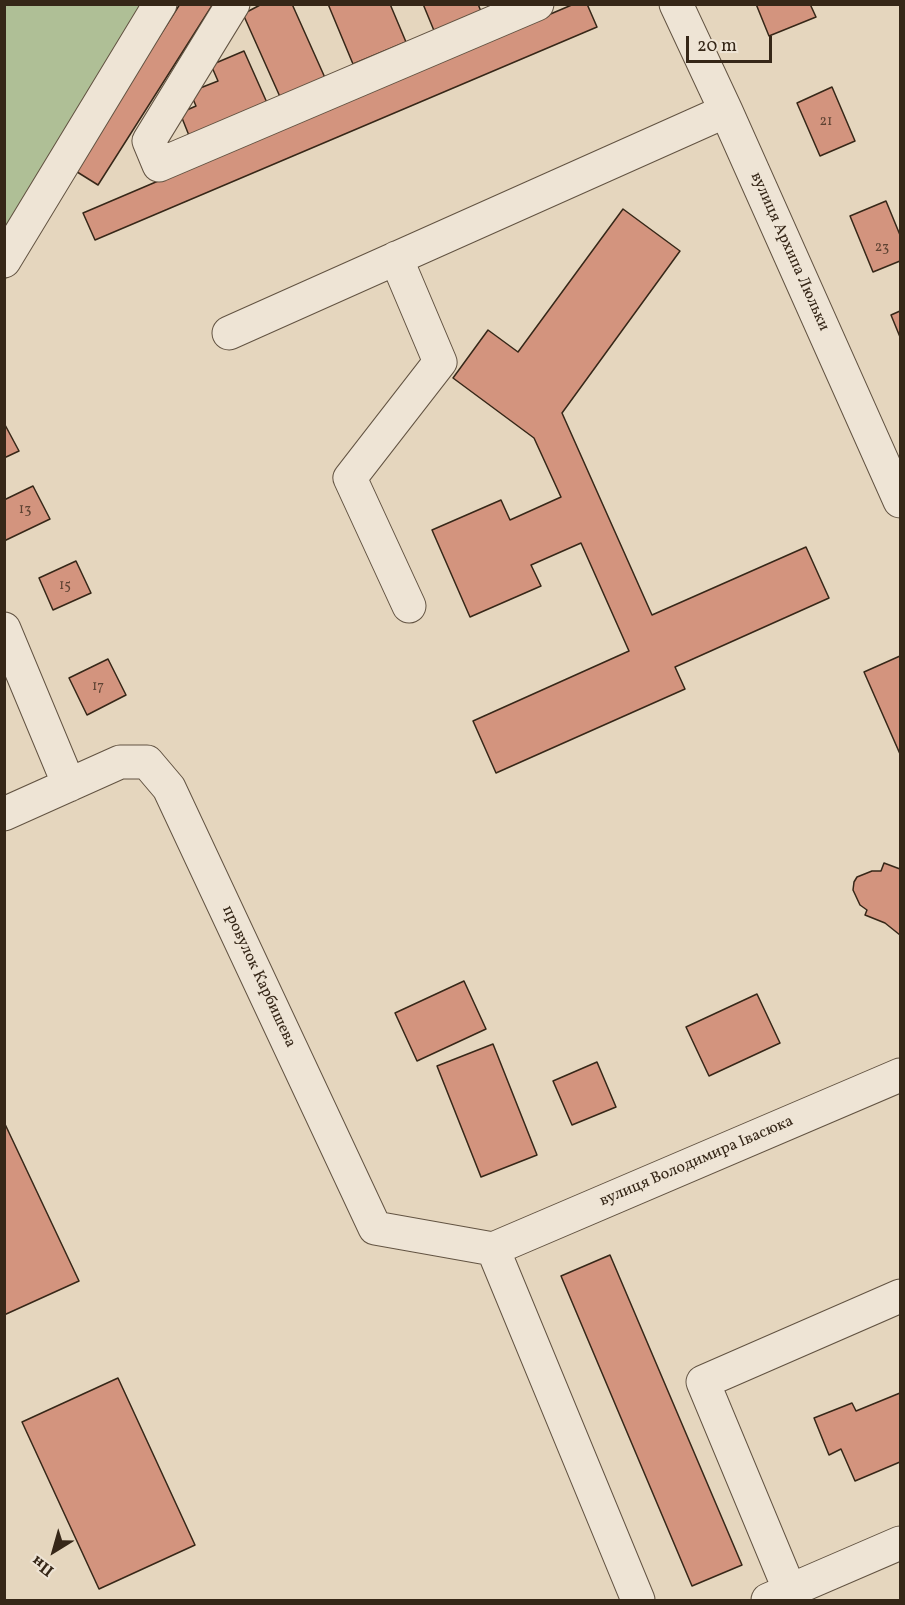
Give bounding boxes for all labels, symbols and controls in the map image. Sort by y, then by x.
scale bar [689,24,774,62]
text: 20 m [697,34,737,59]
house number: 21 [820,114,832,130]
street label: вулиця Архипа Люльки [745,170,833,334]
house number: 23 [875,240,889,256]
house number: 13 [19,502,31,518]
house number: 15 [59,578,71,594]
house number: 17 [92,679,104,695]
street label: провулок Карбишева [217,903,299,1051]
street label: вулиця Володимира Івасюка [597,1112,797,1212]
north arrow [24,1521,84,1581]
text: Пн [27,1550,59,1581]

